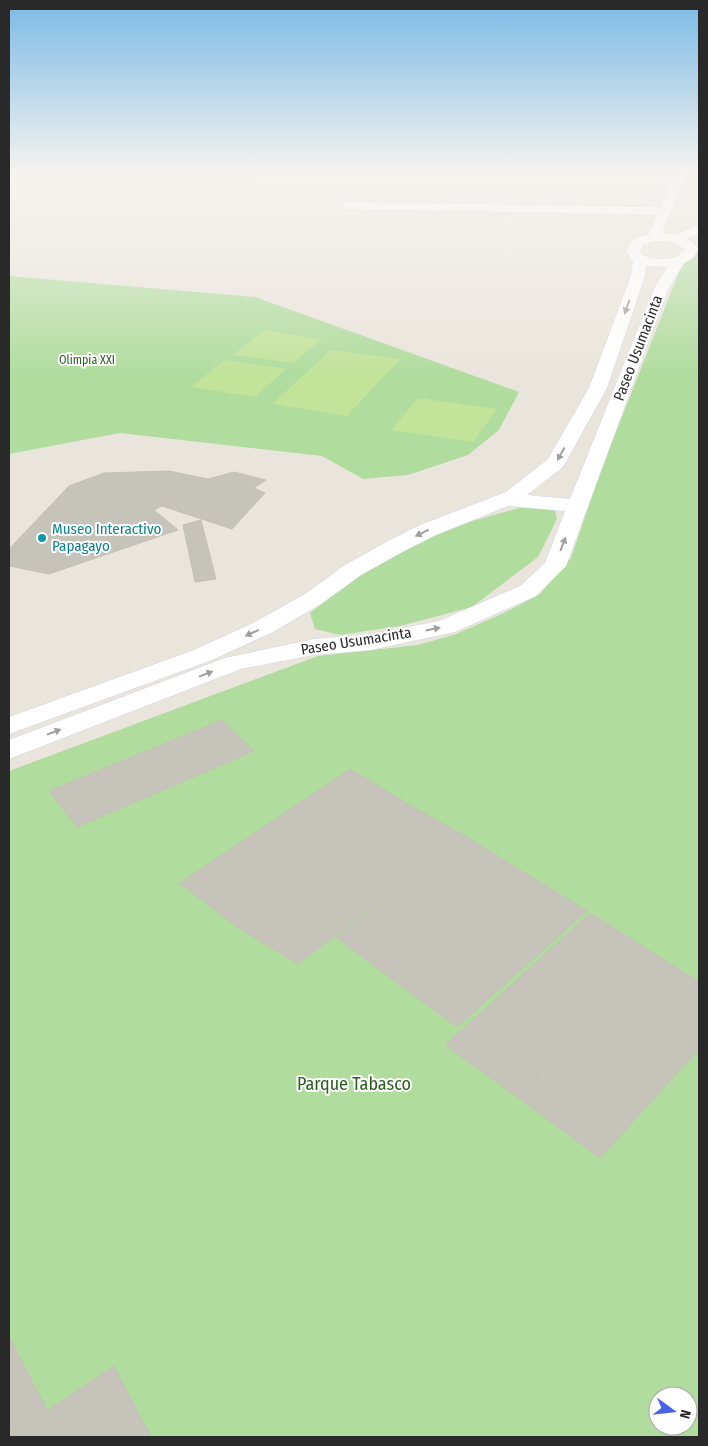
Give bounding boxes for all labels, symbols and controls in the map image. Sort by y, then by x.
street label: Paseo Usumacinta [610,293,666,403]
one-way arrow [623,299,630,314]
park label: Olimpia XXI [59,353,115,367]
one-way arrow [557,447,565,462]
place label: Museo Interactivo Papagayo [52,520,162,555]
one-way arrow [415,529,429,537]
marker: Museo Interactivo Papagayo [36,532,48,544]
one-way arrow [559,536,567,551]
street label: Paseo Usumacinta [299,623,413,659]
one-way arrow [425,625,441,633]
one-way arrow [245,629,259,637]
one-way arrow [199,670,214,678]
one-way arrow [47,728,61,736]
park label: Parque Tabasco [297,1073,411,1095]
north arrow [648,1386,698,1436]
text: N [676,1408,694,1420]

